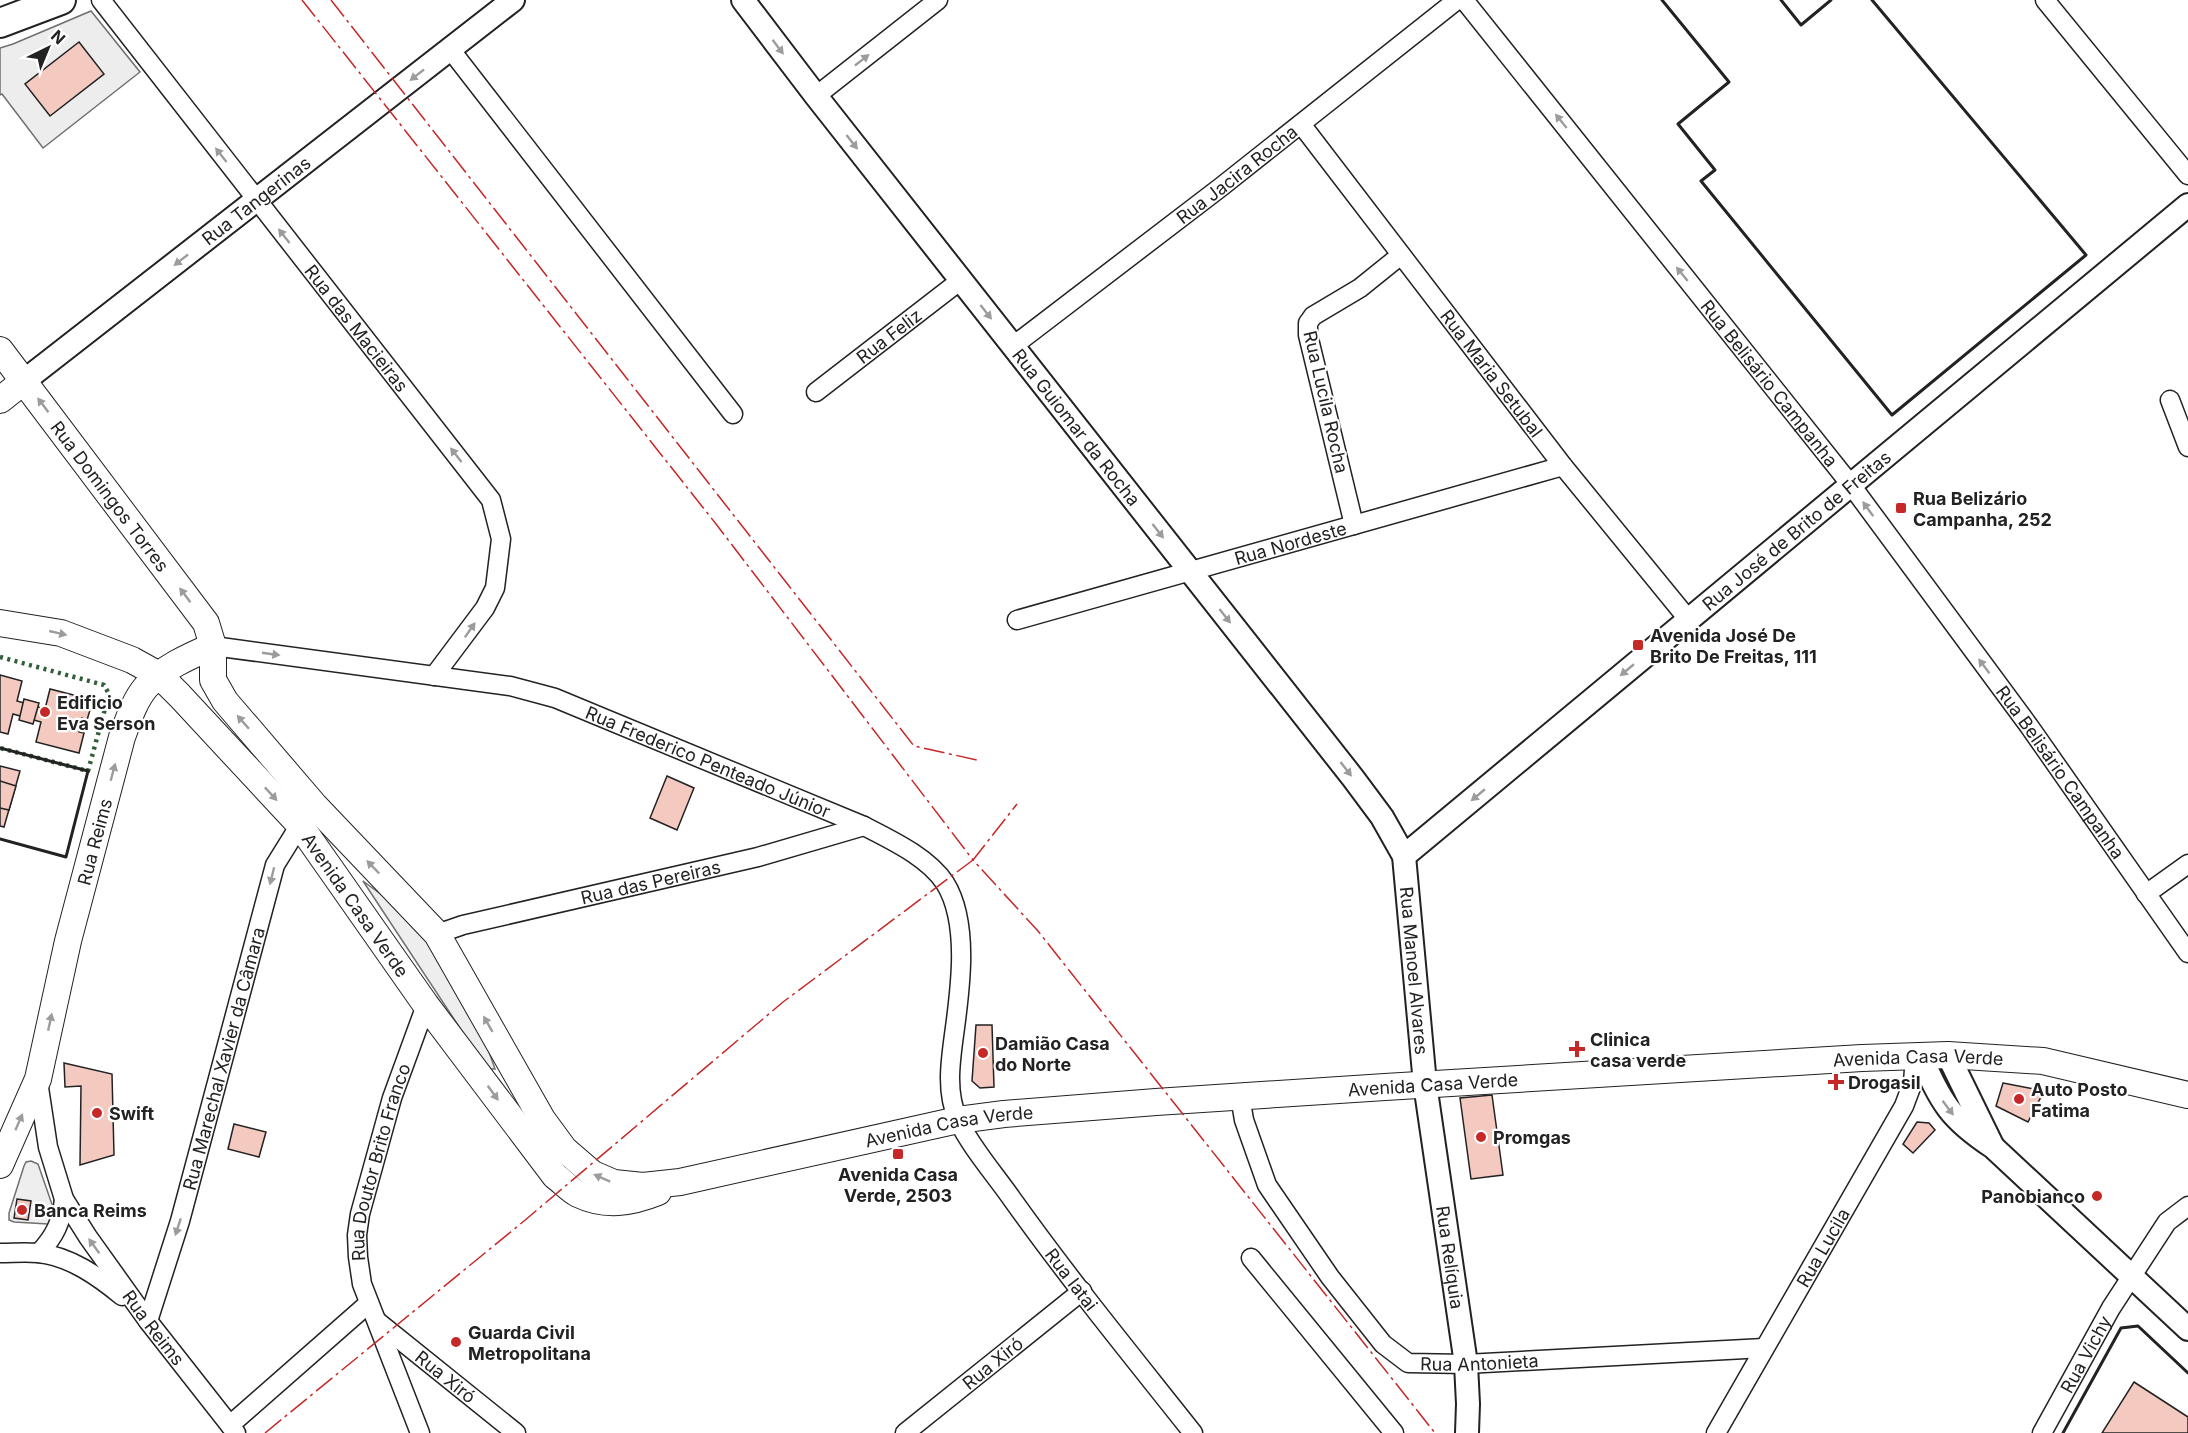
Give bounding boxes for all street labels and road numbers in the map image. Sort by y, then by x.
street label: Rua Jacira Rocha [1172,120,1301,228]
street label: Rua Tangerinas [198,152,314,249]
street label: Rua das Macieiras [301,260,413,396]
street label: Rua Belisário Campanha [1697,296,1842,470]
street label: Rua Feliz [852,304,926,367]
street label: Rua Maria Setubal [1437,305,1547,441]
street label: Rua Lucila Rocha [1299,329,1353,475]
street label: Rua Guiomar da Rocha [1008,344,1145,510]
street label: Rua Domingos Torres [47,417,174,575]
street label: Rua José de Brito de Freitas [1698,446,1895,614]
street label: Rua Nordeste [1232,517,1349,569]
street label: Rua Belisário Campanha [1992,681,2129,863]
street label: Rua Frederico Penteado Júnior [583,701,834,822]
street label: Rua Reims [73,796,116,887]
street label: Avenida Casa Verde [298,829,413,981]
street label: Rua das Pereiras [579,855,723,908]
street label: Rua Manoel Alvares [1396,886,1433,1055]
street label: Rua Marechal Xavier da Câmara [178,925,268,1193]
street label: Avenida Casa Verde [1832,1044,2004,1070]
street label: Rua Doutor Brito Franco [346,1060,414,1262]
street label: Avenida Casa Verde [1347,1068,1519,1100]
street label: Avenida Casa Verde [863,1101,1034,1151]
street label: Rua Relíquia [1432,1204,1468,1310]
street label: Rua Lucila [1792,1204,1854,1291]
street label: Rua Iatai [1041,1244,1102,1315]
street label: Rua Reims [119,1286,189,1369]
street label: Rua Vichy [2056,1312,2115,1396]
street label: Rua Xiró [958,1332,1027,1393]
street label: Rua Xiró [411,1346,480,1407]
street label: Rua Antonieta [1420,1350,1539,1375]

